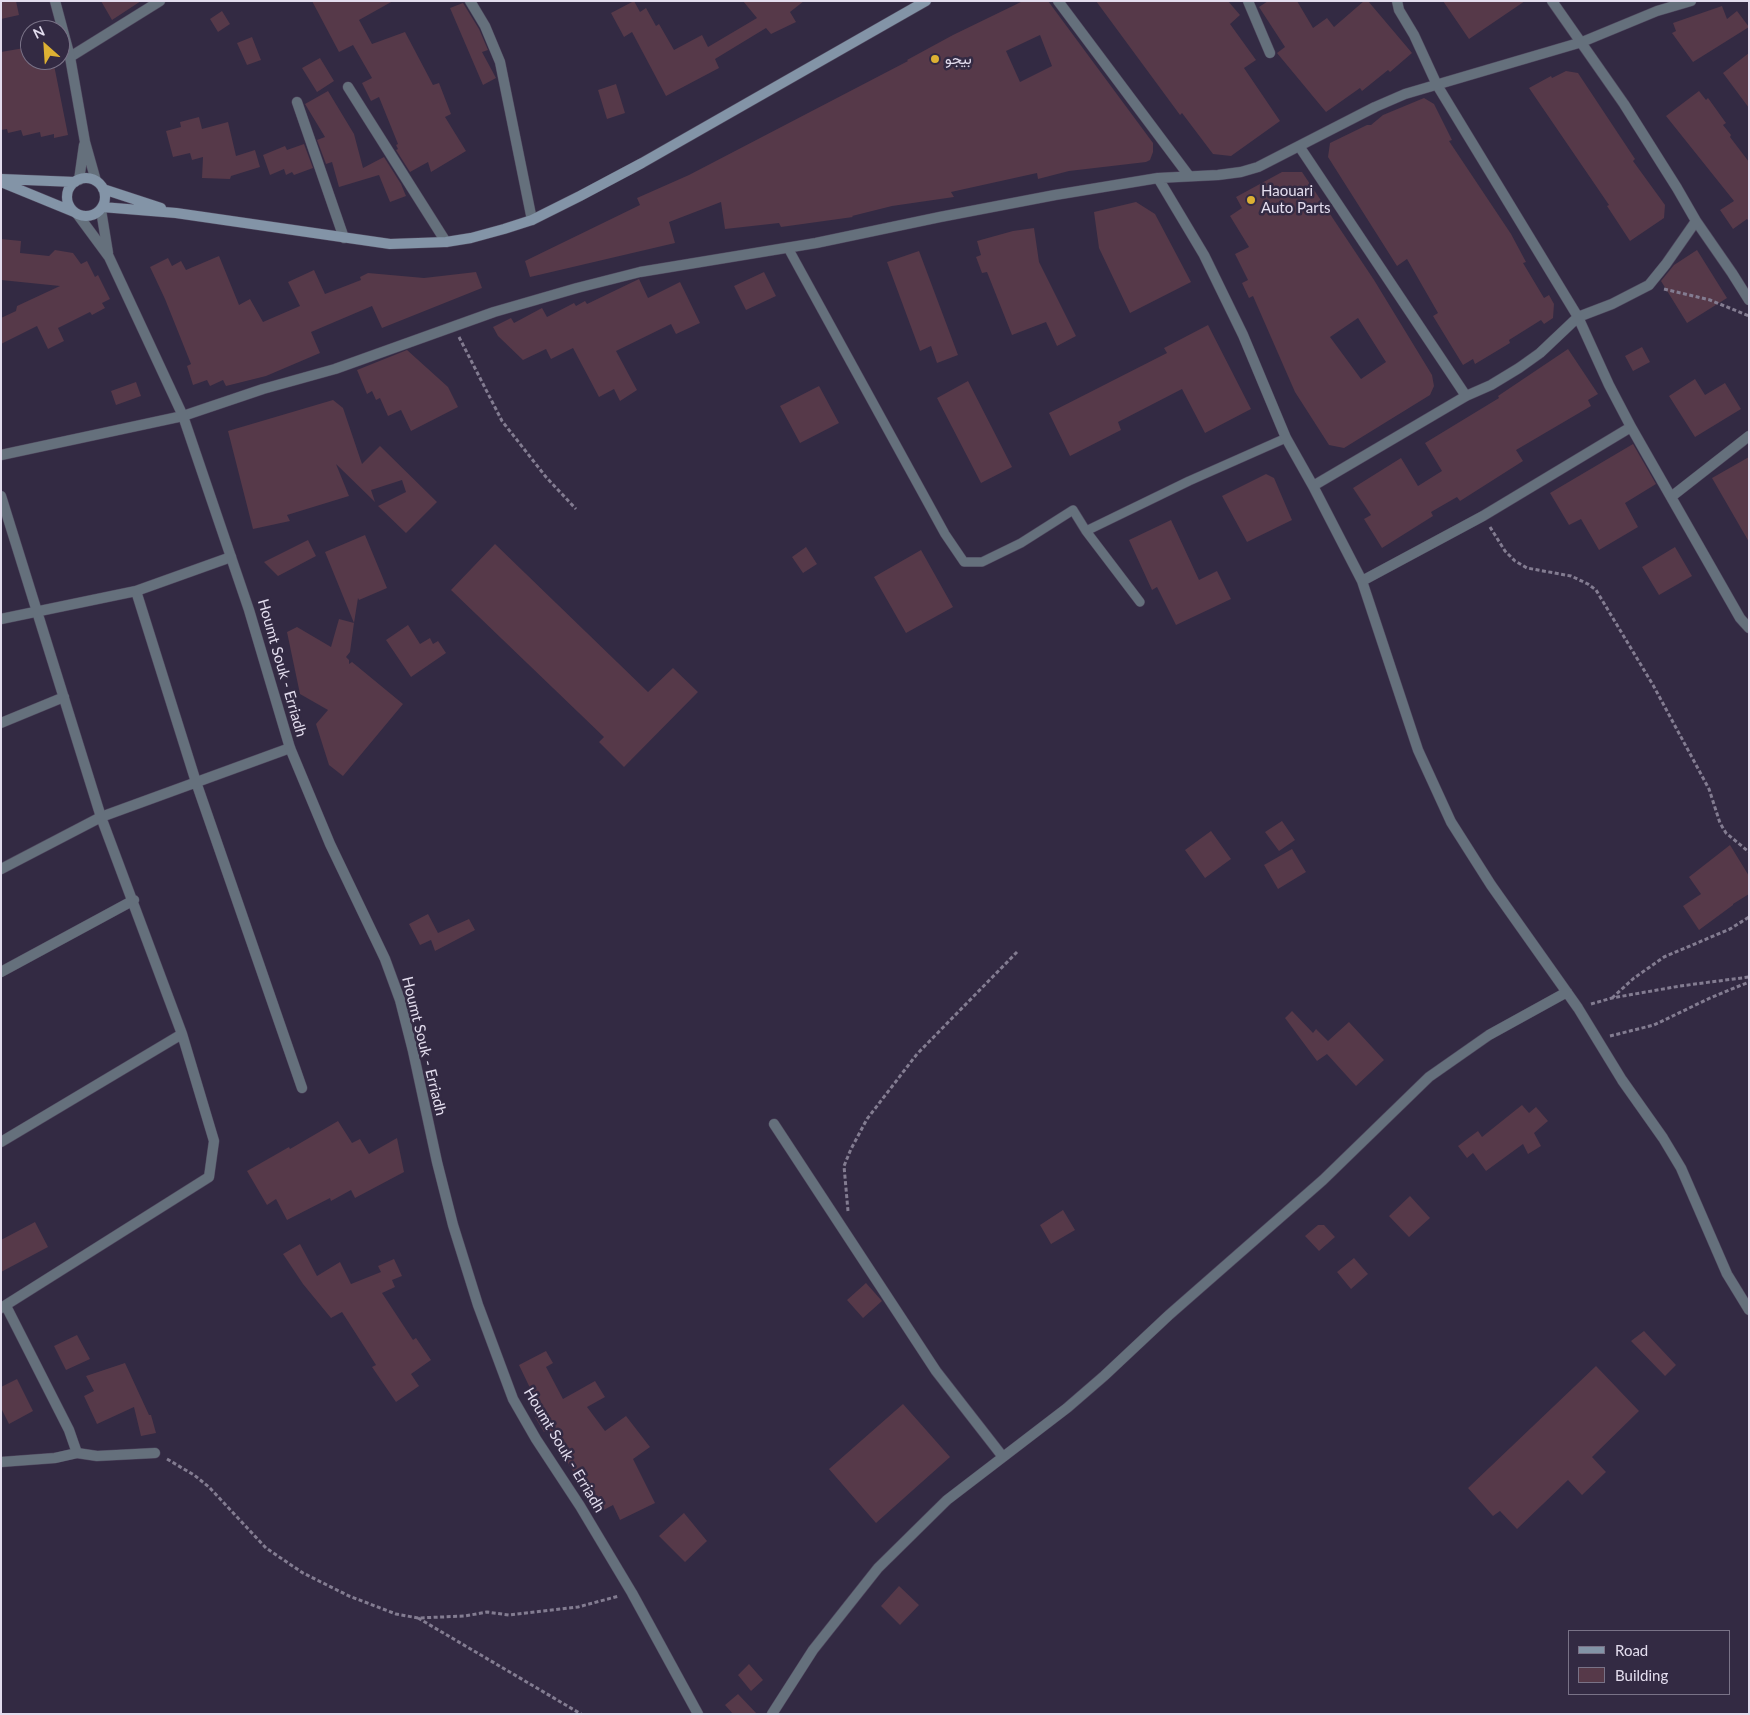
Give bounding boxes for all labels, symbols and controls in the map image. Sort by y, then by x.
north arrow [20,20,70,70]
text: N [30,22,47,42]
place label: بيجو [945,50,972,68]
marker: بيجو [929,53,941,65]
place label: Haouari Auto Parts [1261,182,1331,217]
marker: Haouari Auto Parts [1245,194,1257,206]
street label: Houmt Souk - Erriadh [254,597,310,739]
street label: Houmt Souk - Erriadh [398,975,450,1117]
street label: Houmt Souk - Erriadh [520,1384,608,1516]
legend [1568,1630,1730,1695]
text: Road [1615,1641,1648,1659]
text: Building [1615,1666,1668,1684]

